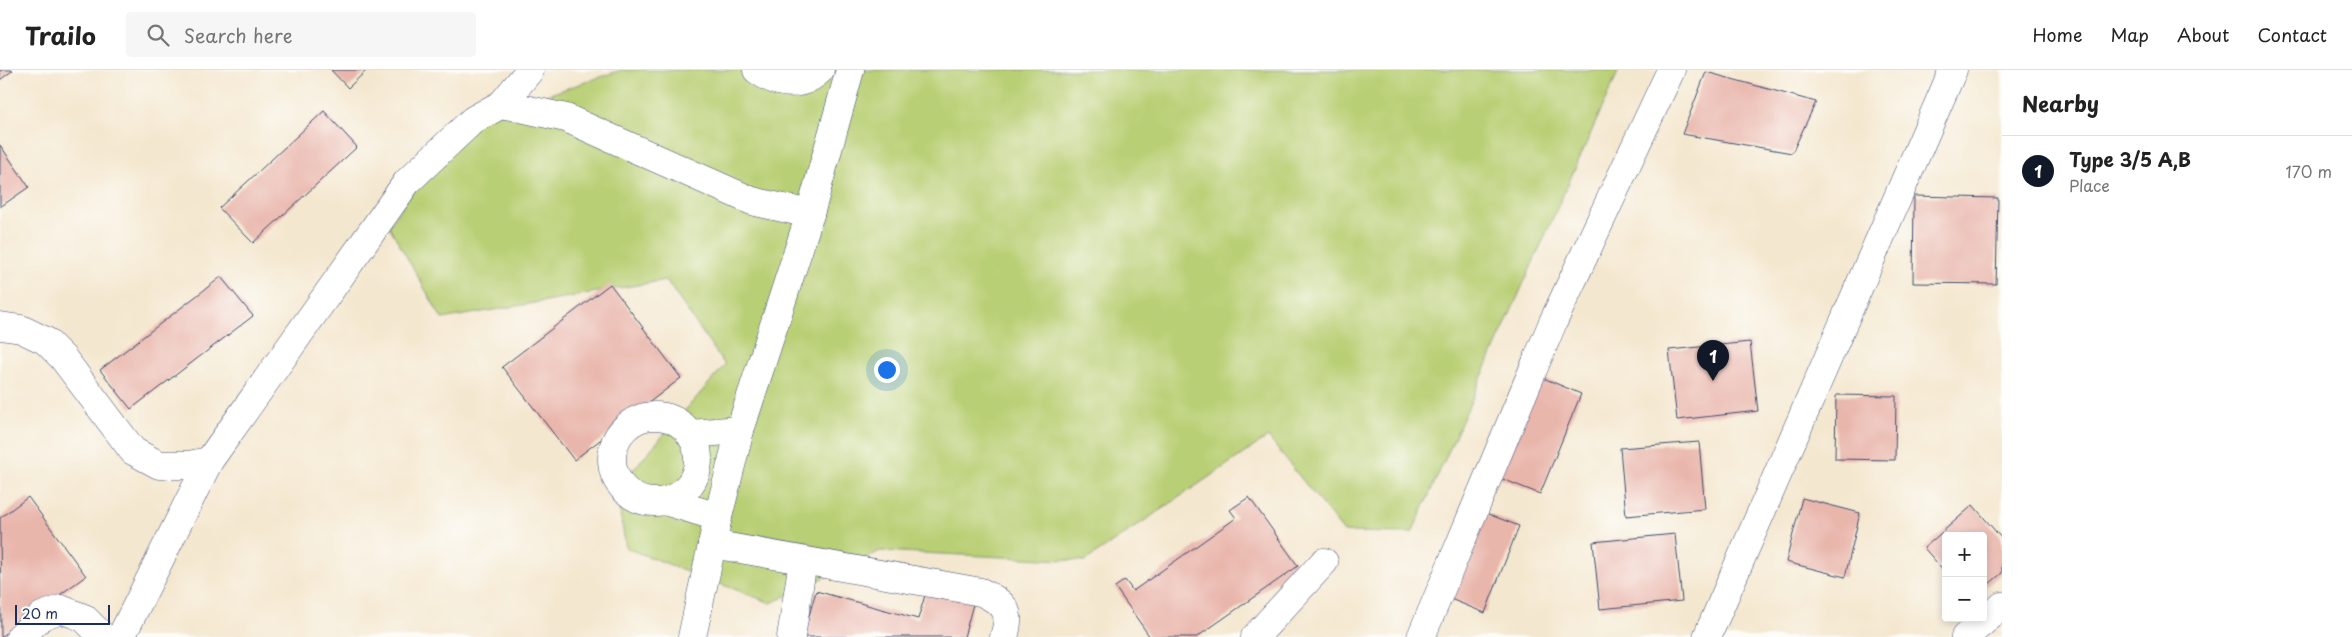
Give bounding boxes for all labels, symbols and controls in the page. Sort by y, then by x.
search box [126,12,476,57]
text: Trailo [25,17,96,53]
icon: search [144,21,172,49]
text: Search here [184,21,292,49]
text: Home [2032,21,2082,48]
text: Map [2110,21,2149,48]
text: About [2177,21,2229,48]
text: Contact [2257,21,2327,48]
text: Nearby [2022,87,2099,119]
text: Type 3/5 A,B [2069,145,2191,173]
text: 1 [2034,159,2042,183]
text: 170 m [2286,159,2332,183]
text: Place [2069,173,2110,197]
pin: 1 [1697,340,1729,381]
your location [874,357,900,383]
map controls [1942,532,1987,622]
button: + [1942,532,1987,577]
button: − [1942,577,1987,622]
scale bar [15,602,110,625]
text: 20 m [22,603,58,624]

